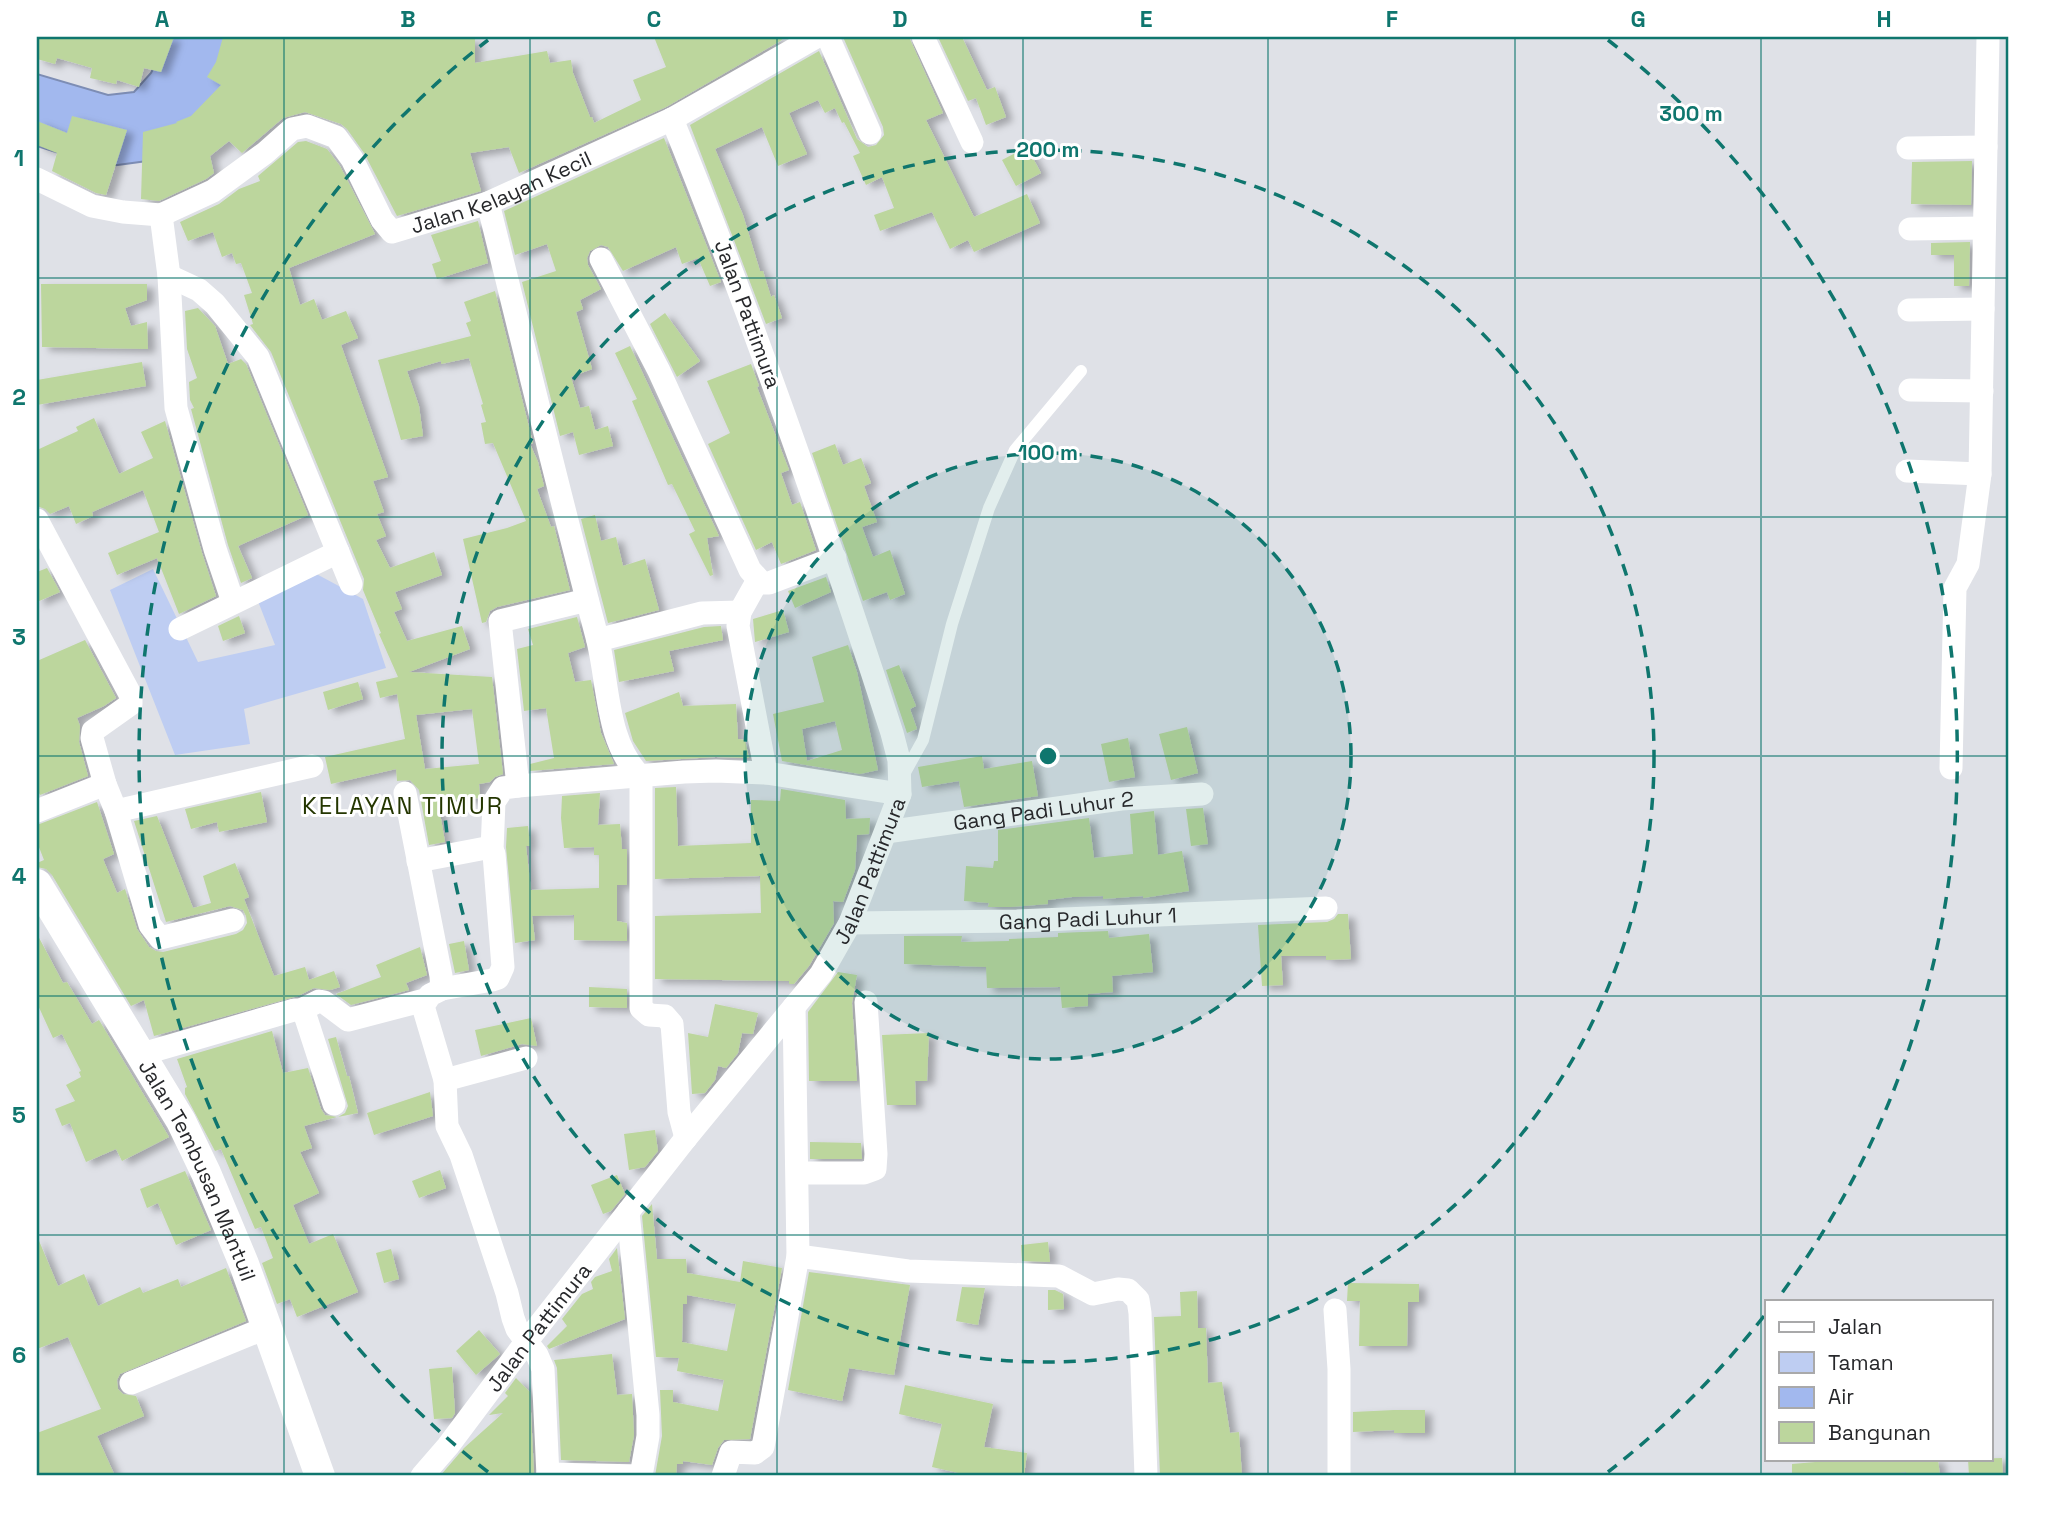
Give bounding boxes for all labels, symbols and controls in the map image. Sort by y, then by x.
text: A [155,4,170,34]
text: B [400,4,416,34]
text: C [647,4,661,34]
text: D [892,4,908,34]
text: E [1140,4,1152,34]
text: F [1386,4,1398,34]
text: G [1630,4,1646,34]
text: H [1876,4,1892,34]
text: 300 m [1659,100,1723,127]
text: 200 m [1017,136,1079,163]
text: 1 [14,143,24,173]
street label: Jalan Kelayan Kecil [407,144,595,239]
street label: Jalan Pattimura [709,236,787,392]
text: 2 [12,382,26,412]
text: 100 m [1018,439,1078,466]
text: 3 [12,622,26,652]
centre of rings [1036,744,1060,768]
street label: Gang Padi Luhur 2 [952,785,1134,836]
district label: KELAYAN TIMUR [302,790,504,821]
street label: Jalan Pattimura [827,793,911,949]
text: 4 [12,861,27,891]
street label: Gang Padi Luhur 1 [999,901,1177,935]
street label: Jalan Tembusan Mantuil [133,1054,262,1285]
text: 5 [12,1100,26,1130]
street label: Jalan Pattimura [480,1257,597,1397]
legend [1765,1300,1993,1460]
text: Jalan [1828,1313,1882,1340]
text: 6 [12,1340,26,1370]
text: Taman [1828,1349,1894,1376]
text: Air [1828,1383,1854,1410]
text: Bangunan [1828,1419,1931,1446]

